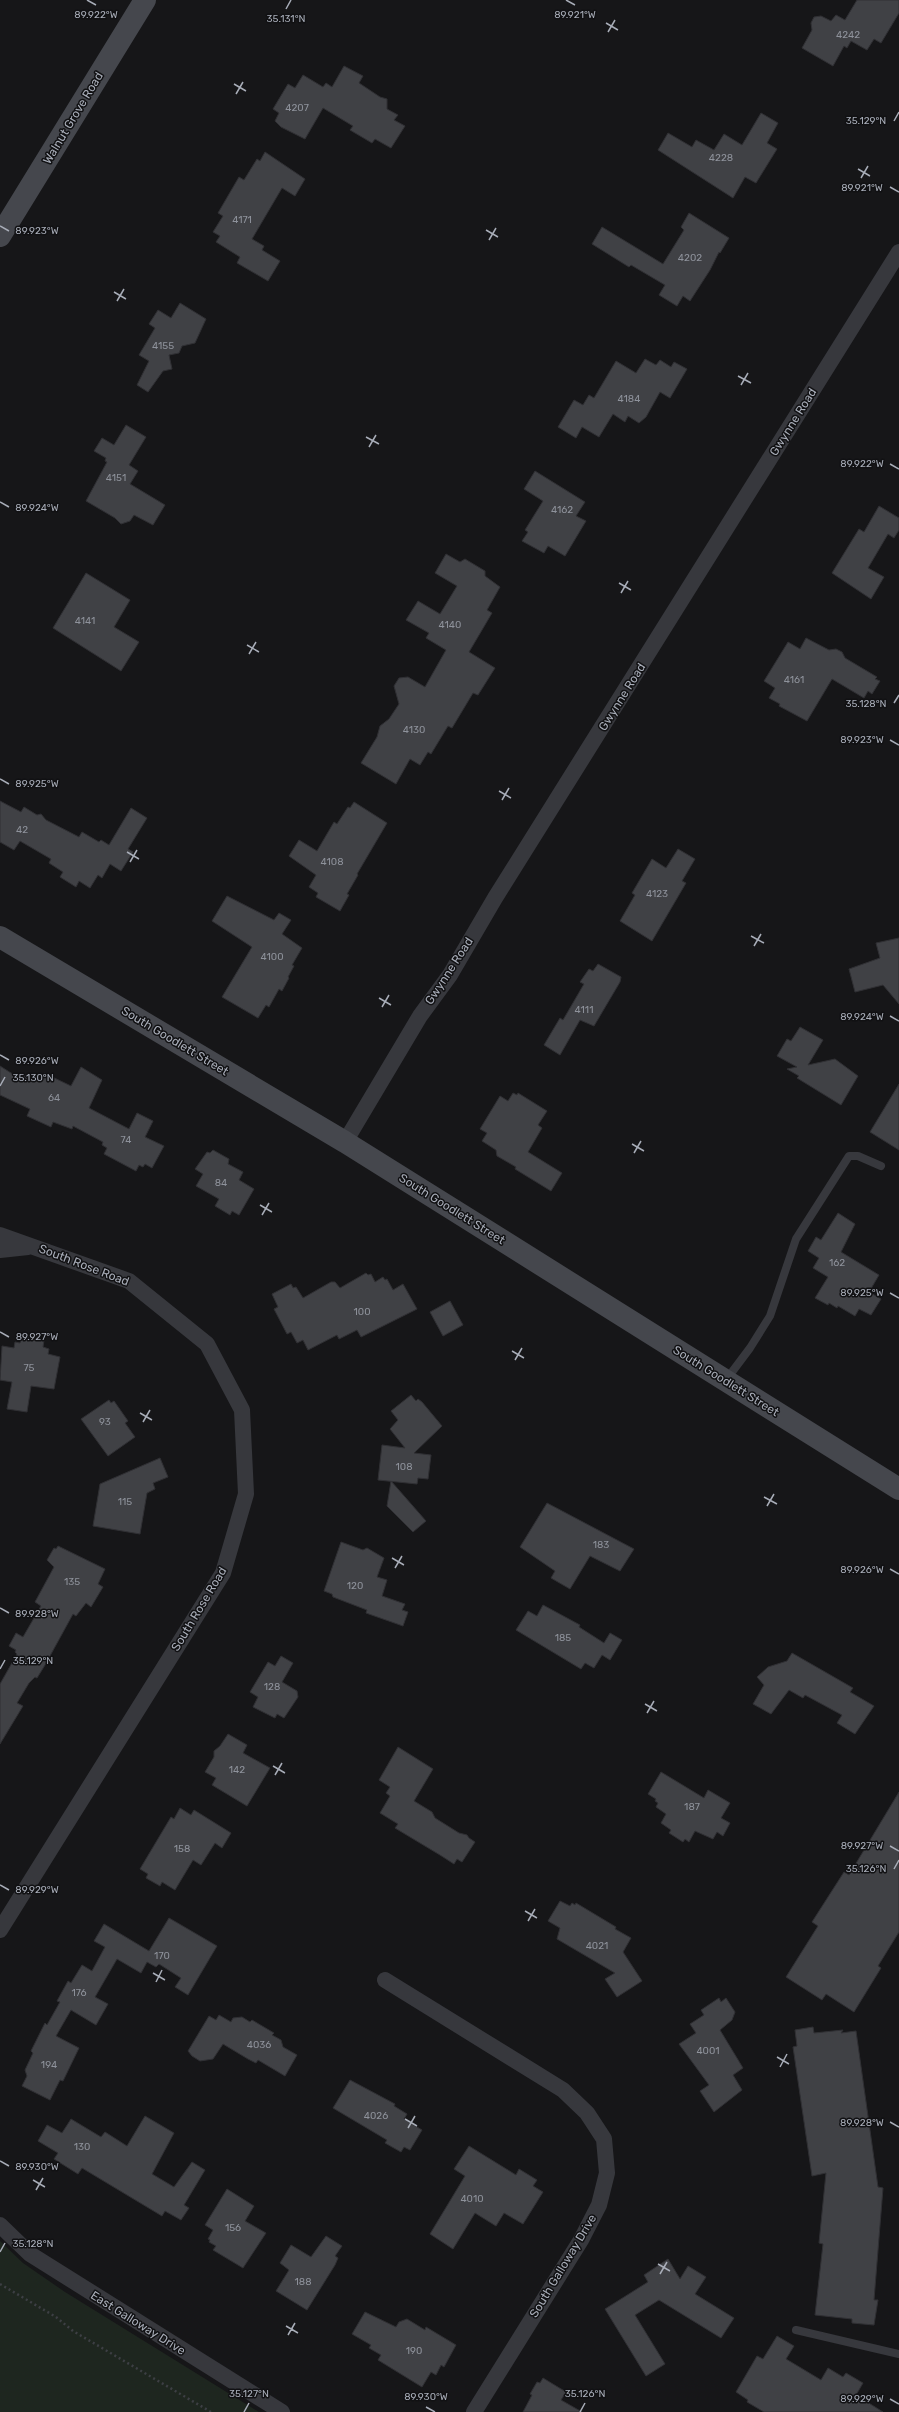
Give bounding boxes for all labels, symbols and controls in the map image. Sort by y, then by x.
text: 89.922°W [74,9,118,21]
text: 89.921°W [554,9,596,21]
text: 35.131°N [267,13,306,25]
house number: 4242 [836,29,860,41]
street label: Walnut Grove Road [40,69,106,167]
house number: 4207 [285,102,309,114]
text: 35.129°N [846,115,886,127]
house number: 4228 [709,152,733,164]
text: 89.921°W [841,182,883,194]
house number: 4171 [232,214,252,226]
text: 89.923°W [15,225,59,237]
house number: 4202 [678,252,702,264]
house number: 4155 [152,340,174,352]
street label: Gwynne Road [767,386,819,458]
house number: 4184 [618,393,640,405]
text: 89.922°W [840,458,884,470]
house number: 4151 [106,472,126,484]
text: 89.924°W [15,502,59,514]
house number: 4162 [551,504,573,516]
house number: 4141 [75,615,95,627]
house number: 4140 [439,619,461,631]
street label: Gwynne Road [596,661,648,733]
house number: 4161 [784,674,804,686]
text: 35.128°N [845,698,887,710]
house number: 4130 [403,724,425,736]
text: 89.923°W [840,734,884,746]
text: 89.925°W [15,778,59,790]
house number: 42 [16,824,28,836]
house number: 4108 [321,856,344,868]
house number: 4123 [646,888,668,900]
street label: Gwynne Road [422,935,476,1007]
house number: 4100 [261,951,284,963]
street label: South Goodlett Street [119,1004,231,1079]
house number: 4111 [575,1004,593,1016]
text: 89.924°W [840,1011,884,1023]
text: 89.926°W [15,1055,59,1067]
text: 35.130°N [12,1072,54,1084]
house number: 64 [48,1092,60,1104]
house number: 74 [121,1134,132,1146]
street label: South Goodlett Street [396,1171,508,1247]
house number: 84 [215,1177,227,1189]
street label: South Rose Road [37,1241,131,1289]
house number: 162 [829,1257,845,1269]
text: 89.925°W [840,1287,884,1299]
house number: 100 [354,1306,370,1318]
text: 89.927°W [16,1331,58,1343]
street label: South Goodlett Street [670,1343,782,1419]
house number: 75 [23,1362,35,1374]
house number: 93 [99,1416,111,1428]
house number: 108 [396,1461,413,1473]
house number: 115 [118,1496,132,1508]
house number: 183 [593,1539,609,1551]
street label: South Rose Road [168,1564,230,1654]
text: 89.926°W [840,1564,884,1576]
house number: 135 [64,1576,80,1588]
house number: 120 [347,1580,363,1592]
text: 89.928°W [15,1608,59,1620]
house number: 185 [555,1632,571,1644]
text: 35.129°N [13,1655,53,1667]
house number: 128 [264,1681,280,1693]
house number: 142 [229,1764,245,1776]
house number: 187 [684,1801,700,1813]
text: 89.927°W [841,1840,883,1852]
house number: 158 [174,1843,190,1855]
text: 35.126°N [846,1863,886,1875]
text: 89.929°W [15,1884,59,1896]
house number: 4021 [586,1940,608,1952]
house number: 170 [154,1950,170,1962]
house number: 176 [71,1987,87,1999]
house number: 4036 [247,2039,271,2051]
house number: 4001 [696,2045,720,2057]
house number: 194 [41,2059,57,2071]
house number: 4026 [364,2110,388,2122]
text: 89.928°W [840,2117,884,2129]
house number: 130 [74,2141,90,2153]
text: 89.930°W [15,2161,59,2173]
house number: 4010 [460,2193,484,2205]
street label: South Galloway Drive [527,2212,600,2320]
house number: 156 [225,2222,241,2234]
text: 35.128°N [12,2238,54,2250]
house number: 188 [295,2276,312,2288]
street label: East Galloway Drive [88,2288,188,2358]
house number: 190 [406,2345,422,2357]
text: 35.127°N [229,2388,269,2400]
text: 35.126°N [565,2388,605,2400]
text: 89.930°W [404,2391,448,2403]
text: 89.929°W [840,2393,884,2405]

